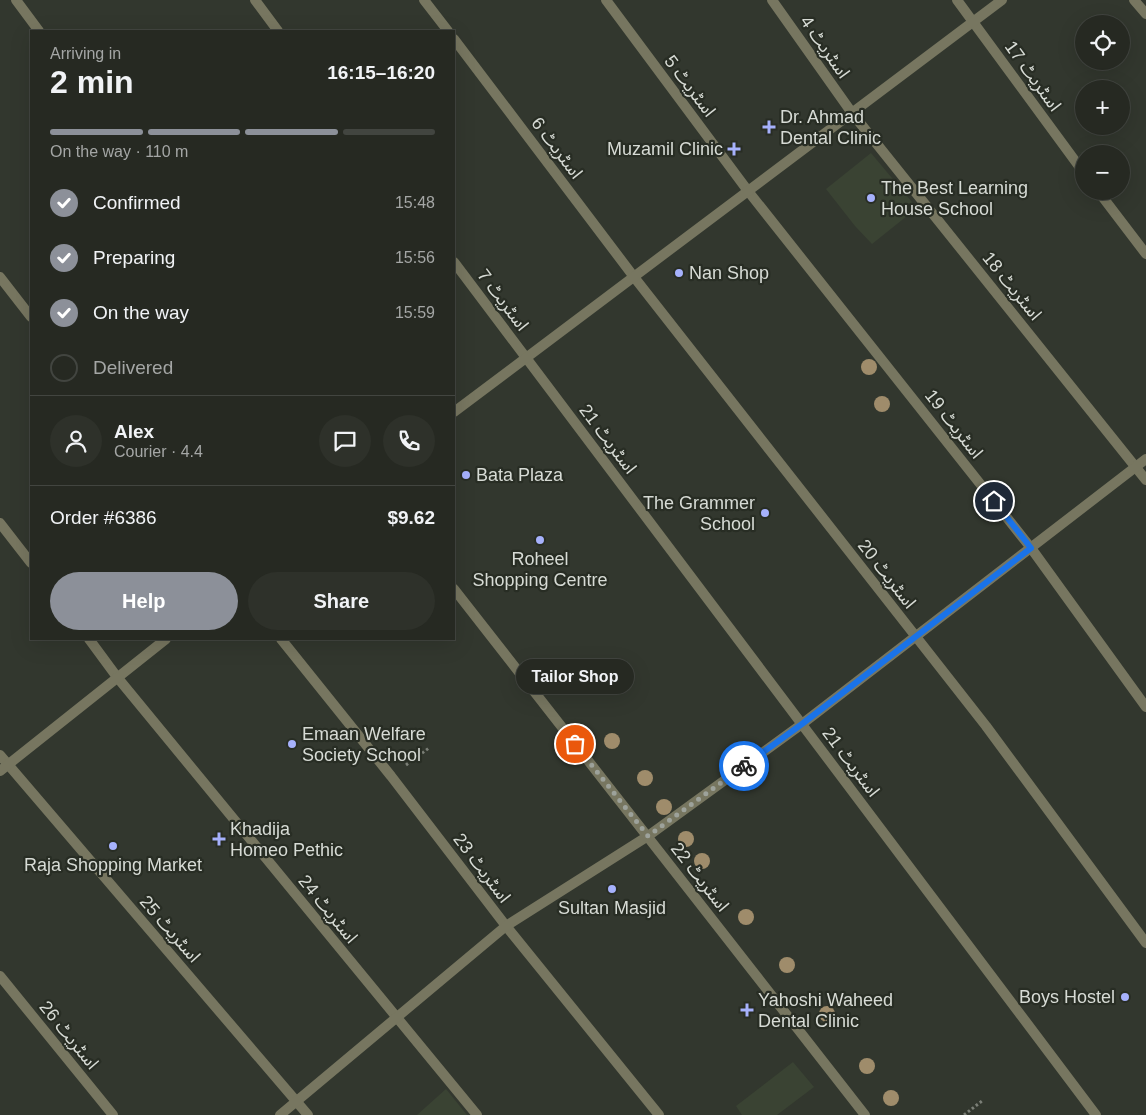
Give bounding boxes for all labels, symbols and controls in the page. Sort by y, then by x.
street label: اسٹریٹ 4 [795,12,854,83]
map controls [1075,15,1130,200]
button: locate [1075,15,1130,70]
street label: اسٹریٹ 17 [1000,37,1065,116]
text: Arriving in [50,45,121,62]
street label: اسٹریٹ 5 [660,51,720,121]
text: 16:15–16:20 [327,62,435,83]
text: 2 min [50,64,134,100]
button: + [1075,80,1130,135]
place label: Dr. Ahmad Dental Clinic [780,107,881,148]
street label: اسٹریٹ 6 [527,113,587,183]
marker: Dr. Ahmad Dental Clinic [762,120,776,134]
place label: Muzamil Clinic [607,139,723,159]
marker: Muzamil Clinic [727,142,741,156]
text: On the way · 110 m [50,143,188,160]
button: − [1075,145,1130,200]
place label: The Best Learning House School [881,178,1028,219]
icon: check [50,189,78,217]
text: Confirmed [93,192,181,213]
marker: The Best Learning House School [865,192,877,204]
text: 15:48 [395,194,435,211]
icon: check [50,244,78,272]
text: Preparing [93,247,175,268]
street label: اسٹریٹ 18 [978,248,1046,325]
text: 15:56 [395,249,435,266]
place label: Nan Shop [689,263,769,283]
street label: اسٹریٹ 7 [473,265,533,335]
marker: Nan Shop [673,267,685,279]
icon: check [50,299,78,327]
text: On the way [93,302,189,323]
text: 15:59 [395,304,435,321]
text: Delivered [93,357,173,378]
street label: اسٹریٹ 19 [920,386,987,463]
street label: اسٹریٹ 21 [575,400,641,478]
button: person [50,415,102,467]
button: chat [319,415,371,467]
button: phone [383,415,435,467]
text: Alex [114,421,154,442]
text: Courier · 4.4 [114,443,203,460]
place label: Bata Plaza [476,465,564,485]
marker: Bata Plaza [460,469,472,481]
pin [973,480,1015,522]
icon: home [980,487,1008,515]
place label: The Grammer School [643,493,755,534]
text: Order #6386 [50,507,157,528]
text: $9.62 [387,507,435,528]
marker: The Grammer School [759,507,771,519]
marker: Roheel Shopping Centre [534,534,546,546]
street label: اسٹریٹ 20 [853,536,920,613]
place label: Roheel Shopping Centre [472,549,608,590]
button: Help [50,572,238,630]
button: Share [248,572,435,630]
callout: Tailor Shop [516,659,634,694]
text: Tailor Shop [532,668,618,685]
pin [554,723,596,765]
street label: اسٹریٹ 21 [818,723,884,801]
place label: Emaan Welfare Society School [302,724,426,765]
icon: bag [561,730,589,758]
marker: Emaan Welfare Society School [286,738,298,750]
courier [719,741,769,791]
icon: bike [730,752,758,780]
place label: Khadija Homeo Pethic [230,819,343,860]
street label: اسٹریٹ 23 [449,829,515,907]
marker: Khadija Homeo Pethic [212,832,226,846]
street label: اسٹریٹ 22 [666,839,733,916]
marker: Raja Shopping Market [107,840,119,852]
place label: Raja Shopping Market [24,855,202,875]
street label: اسٹریٹ 24 [294,871,362,948]
marker: Sultan Masjid [606,883,618,895]
street label: اسٹریٹ 25 [135,892,204,967]
place label: Sultan Masjid [558,898,666,918]
place label: Boys Hostel [1019,987,1115,1007]
place label: Yahoshi Waheed Dental Clinic [758,990,893,1031]
marker: Boys Hostel [1119,991,1131,1003]
street label: اسٹریٹ 26 [35,997,103,1074]
marker: Yahoshi Waheed Dental Clinic [740,1003,754,1017]

